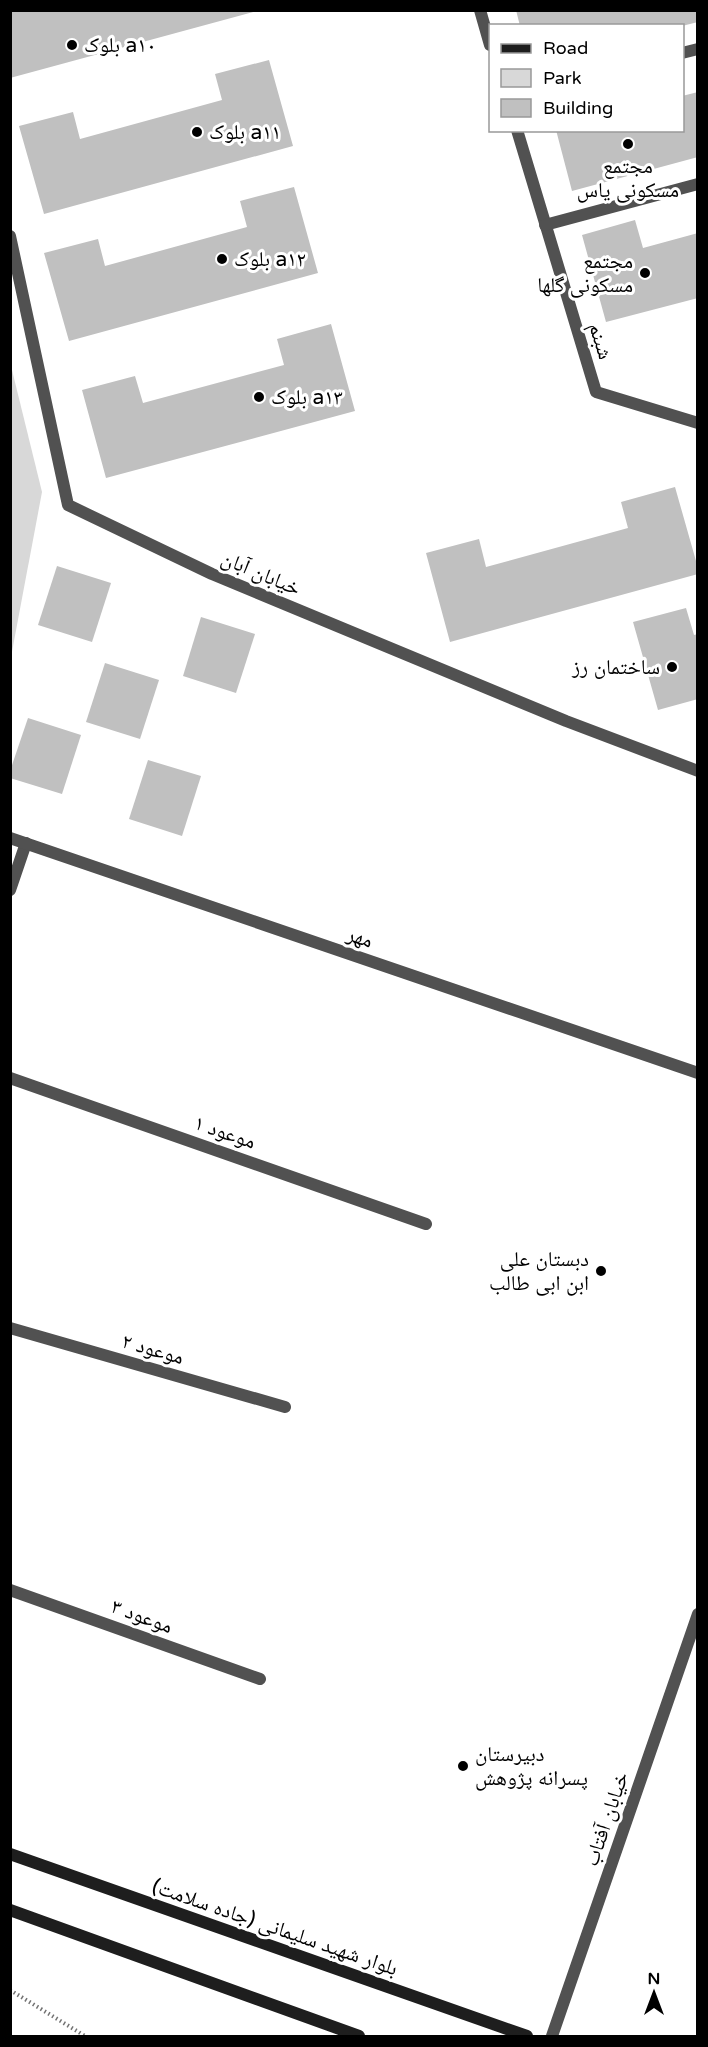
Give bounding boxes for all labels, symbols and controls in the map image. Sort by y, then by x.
legend [489,24,684,132]
place label: بلوک a۱۰ [84,33,156,58]
text: Road [543,37,588,59]
marker: بلوک a۱۰ [65,38,79,52]
text: Park [543,67,582,89]
text: Building [543,97,613,119]
place label: بلوک a۱۱ [209,120,281,145]
marker: بلوک a۱۱ [190,125,204,139]
marker: مجتمع مسکونی یاس [621,137,635,151]
place label: مجتمع مسکونی یاس [577,154,679,203]
place label: بلوک a۱۲ [234,247,306,272]
place label: مجتمع مسکونی گلها [537,249,633,298]
marker: بلوک a۱۲ [215,252,229,266]
marker: مجتمع مسکونی گلها [638,266,652,280]
street label: شبنم [582,320,618,363]
place label: بلوک a۱۳ [271,385,343,410]
marker: بلوک a۱۳ [252,390,266,404]
street label: خیابان آبان [217,546,304,601]
place label: ساختمان رز [571,655,660,680]
marker: ساختمان رز [665,660,679,674]
street label: مهر [343,921,376,954]
street label: موعود ۱ [191,1110,259,1155]
place label: دبستان علی ابن ابی طالب [489,1247,589,1296]
marker: دبستان علی ابن ابی طالب [594,1264,608,1278]
street label: موعود ۲ [119,1329,187,1370]
street label: موعود ۳ [108,1594,176,1639]
place label: دبیرستان پسرانه پژوهش [475,1742,588,1791]
marker: دبیرستان پسرانه پژوهش [456,1759,470,1773]
street label: خیابان آفتاب [579,1769,634,1870]
street label: بلوار شهید سلیمانی (جاده سلامت) [149,1874,401,1981]
north arrow [624,1963,684,2023]
text: N [648,1969,660,1989]

